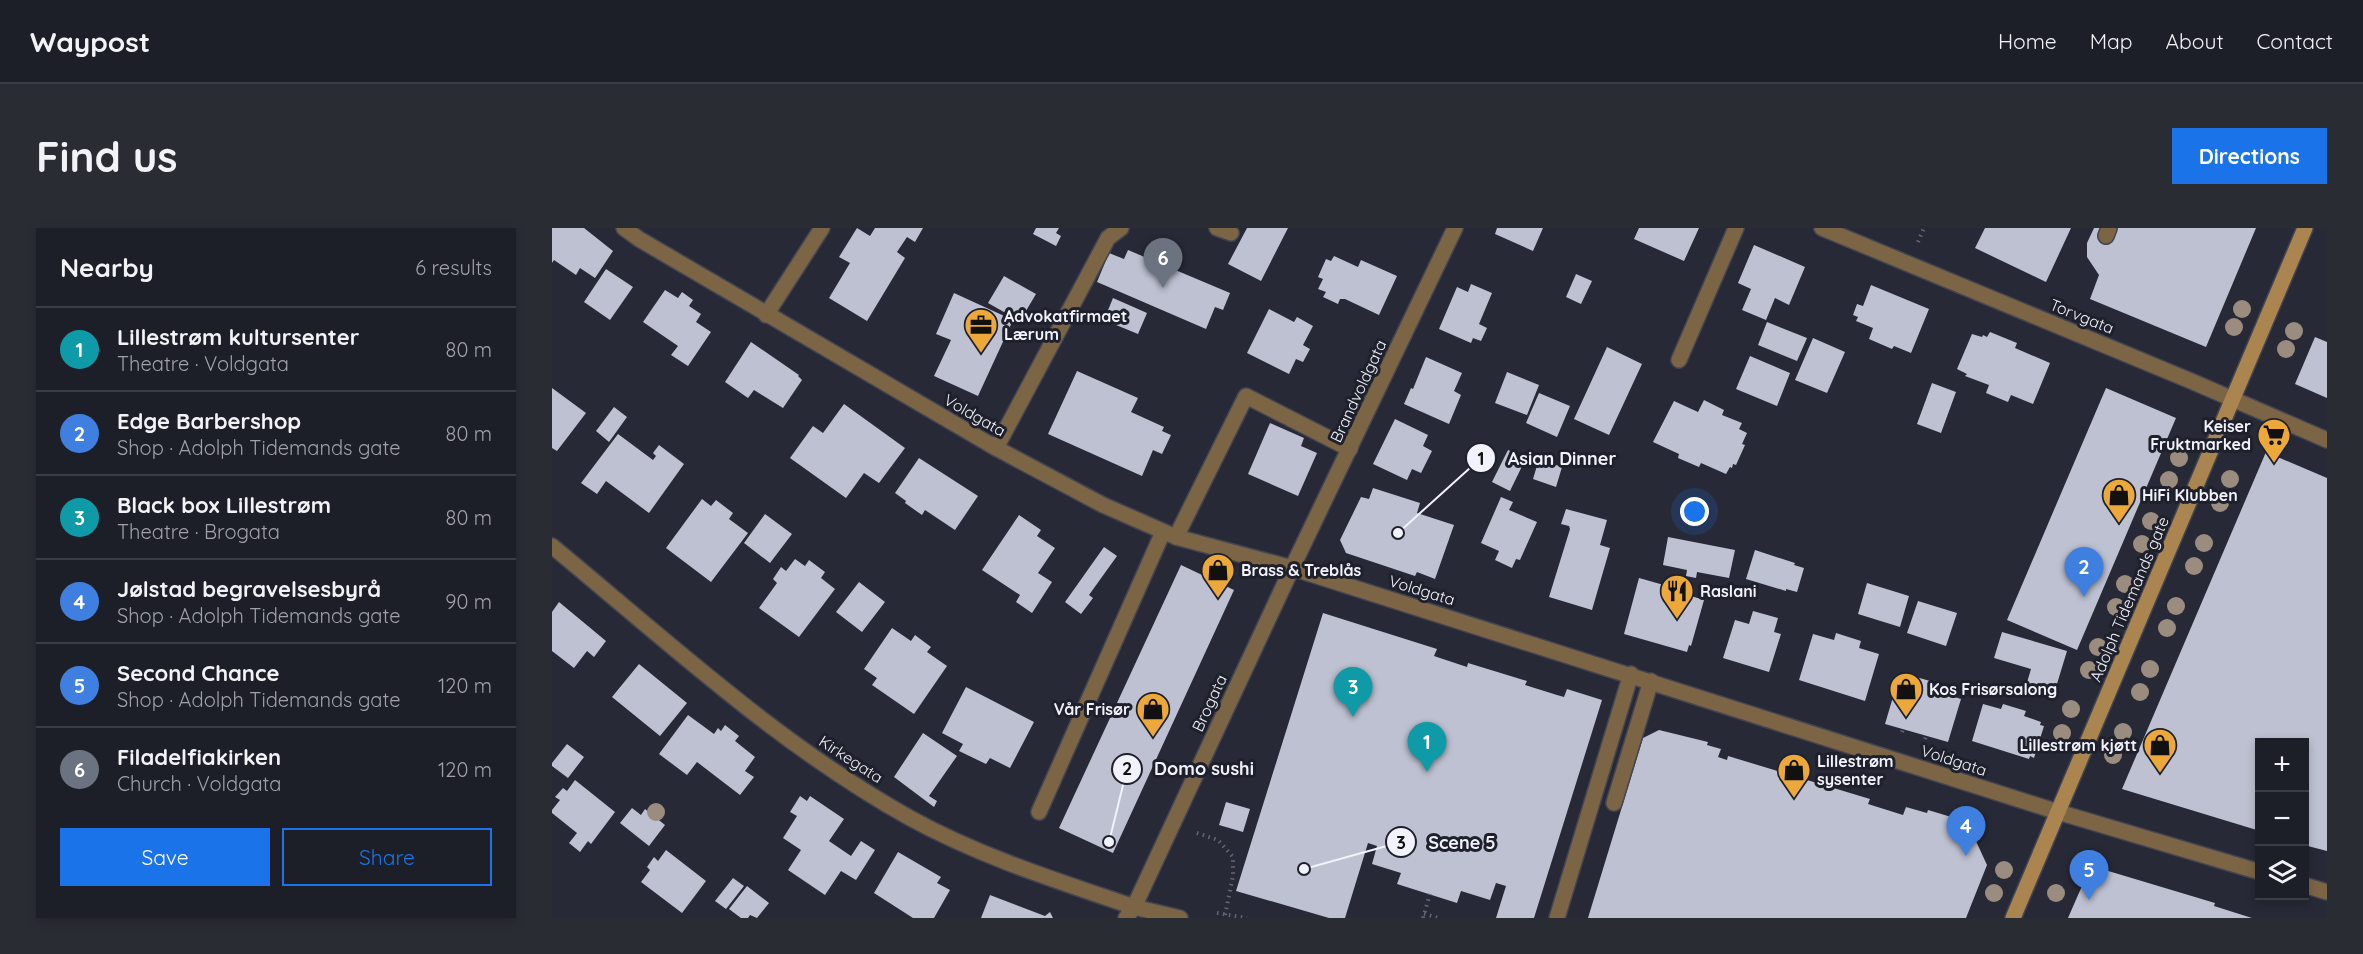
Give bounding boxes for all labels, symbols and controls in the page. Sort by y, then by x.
text: Waypost [30,24,150,59]
text: Home [1998,28,2057,54]
text: Map [2090,28,2133,54]
text: About [2166,28,2224,54]
text: Contact [2257,28,2333,54]
button: Directions [2172,128,2327,184]
text: Find us [36,130,178,183]
pin: 6 [1144,238,1182,288]
text: Nearby [60,251,154,284]
text: 6 results [415,255,492,280]
street label: Torvgata [2047,294,2117,338]
place label: Advokatfirmaet Lærum [1004,306,1127,344]
office icon: Advokatfirmaet Lærum [963,307,999,354]
text: Lillestrøm kultursenter [117,323,359,351]
street label: Brandvoldgata [1325,336,1391,446]
text: 1 [76,337,83,362]
text: 80 m [446,337,492,362]
text: Theatre · Voldgata [117,351,289,376]
street label: Voldgata [941,389,1009,441]
text: Edge Barbershop [117,407,301,435]
place label: Keiser Fruktmarked [2150,416,2251,454]
supermarket icon: Keiser Fruktmarked [2256,417,2292,464]
text: 2 [74,421,85,446]
text: 80 m [446,421,492,446]
text: Shop · Adolph Tidemands gate [117,435,400,460]
callout: Asian Dinner [1466,440,1628,476]
text: 1 [1477,447,1485,470]
text: Asian Dinner [1508,447,1616,470]
shop icon: HiFi Klubben [2101,477,2137,524]
place label: HiFi Klubben [2142,485,2238,505]
text: Black box Lillestrøm [117,491,331,519]
your location [1680,497,1709,526]
text: 3 [74,505,85,530]
text: 80 m [446,505,492,530]
street label: Adolph Tidemands gate [2085,513,2173,685]
text: Theatre · Brogata [117,519,280,544]
pin: 2 [2064,548,2104,597]
shop icon: Brass & Treblås [1200,552,1236,599]
place label: Brass & Treblås [1241,560,1362,580]
street label: Voldgata [1387,571,1457,609]
restaurant icon: Raslani [1659,573,1695,620]
text: Jølstad begravelsesbyrå [117,575,381,603]
place label: Raslani [1700,581,1757,601]
text: 4 [74,589,85,614]
text: 90 m [445,589,492,614]
text: Shop · Adolph Tidemands gate [117,603,400,628]
text: Second Chance [117,659,279,687]
pin: 3 [1334,668,1372,717]
street label: Brogata [1187,671,1231,735]
shop icon: Kos Frisørsalong [1888,671,1924,718]
text: 5 [74,673,85,698]
text: 120 m [438,673,492,698]
place label: Kos Frisørsalong [1929,679,2057,699]
text: Shop · Adolph Tidemands gate [117,687,400,712]
shop icon: Vår Frisør [1135,691,1171,738]
place label: Vår Frisør [1054,699,1130,719]
pin: 1 [1408,722,1446,772]
shop icon: Lillestrøm kjøtt [2142,727,2178,774]
street label: Kirkegata [815,731,887,787]
place label: Lillestrøm kjøtt [2019,735,2137,755]
map controls [2255,738,2309,900]
button: + [2255,738,2309,792]
street label: Voldgata [1919,740,1989,780]
text: Filadelfiakirken [117,743,281,771]
callout: Domo sushi [1112,751,1265,787]
place label: Lillestrøm sysenter [1817,751,1894,789]
shop icon: Lillestrøm sysenter [1776,752,1812,799]
text: 6 [74,757,85,782]
text: 120 m [438,757,492,782]
text: 2 [1122,757,1132,780]
text: Domo sushi [1154,757,1254,780]
text: Church · Voldgata [117,771,281,796]
button: − [2255,792,2309,846]
pin: 4 [1946,806,1986,856]
callout: Scene 5 [1386,824,1508,860]
button: Save [60,828,270,886]
button: Share [282,828,492,886]
text: 3 [1396,831,1406,854]
text: Scene 5 [1428,831,1496,854]
button: layers [2255,846,2309,900]
pin: 5 [2070,850,2108,900]

